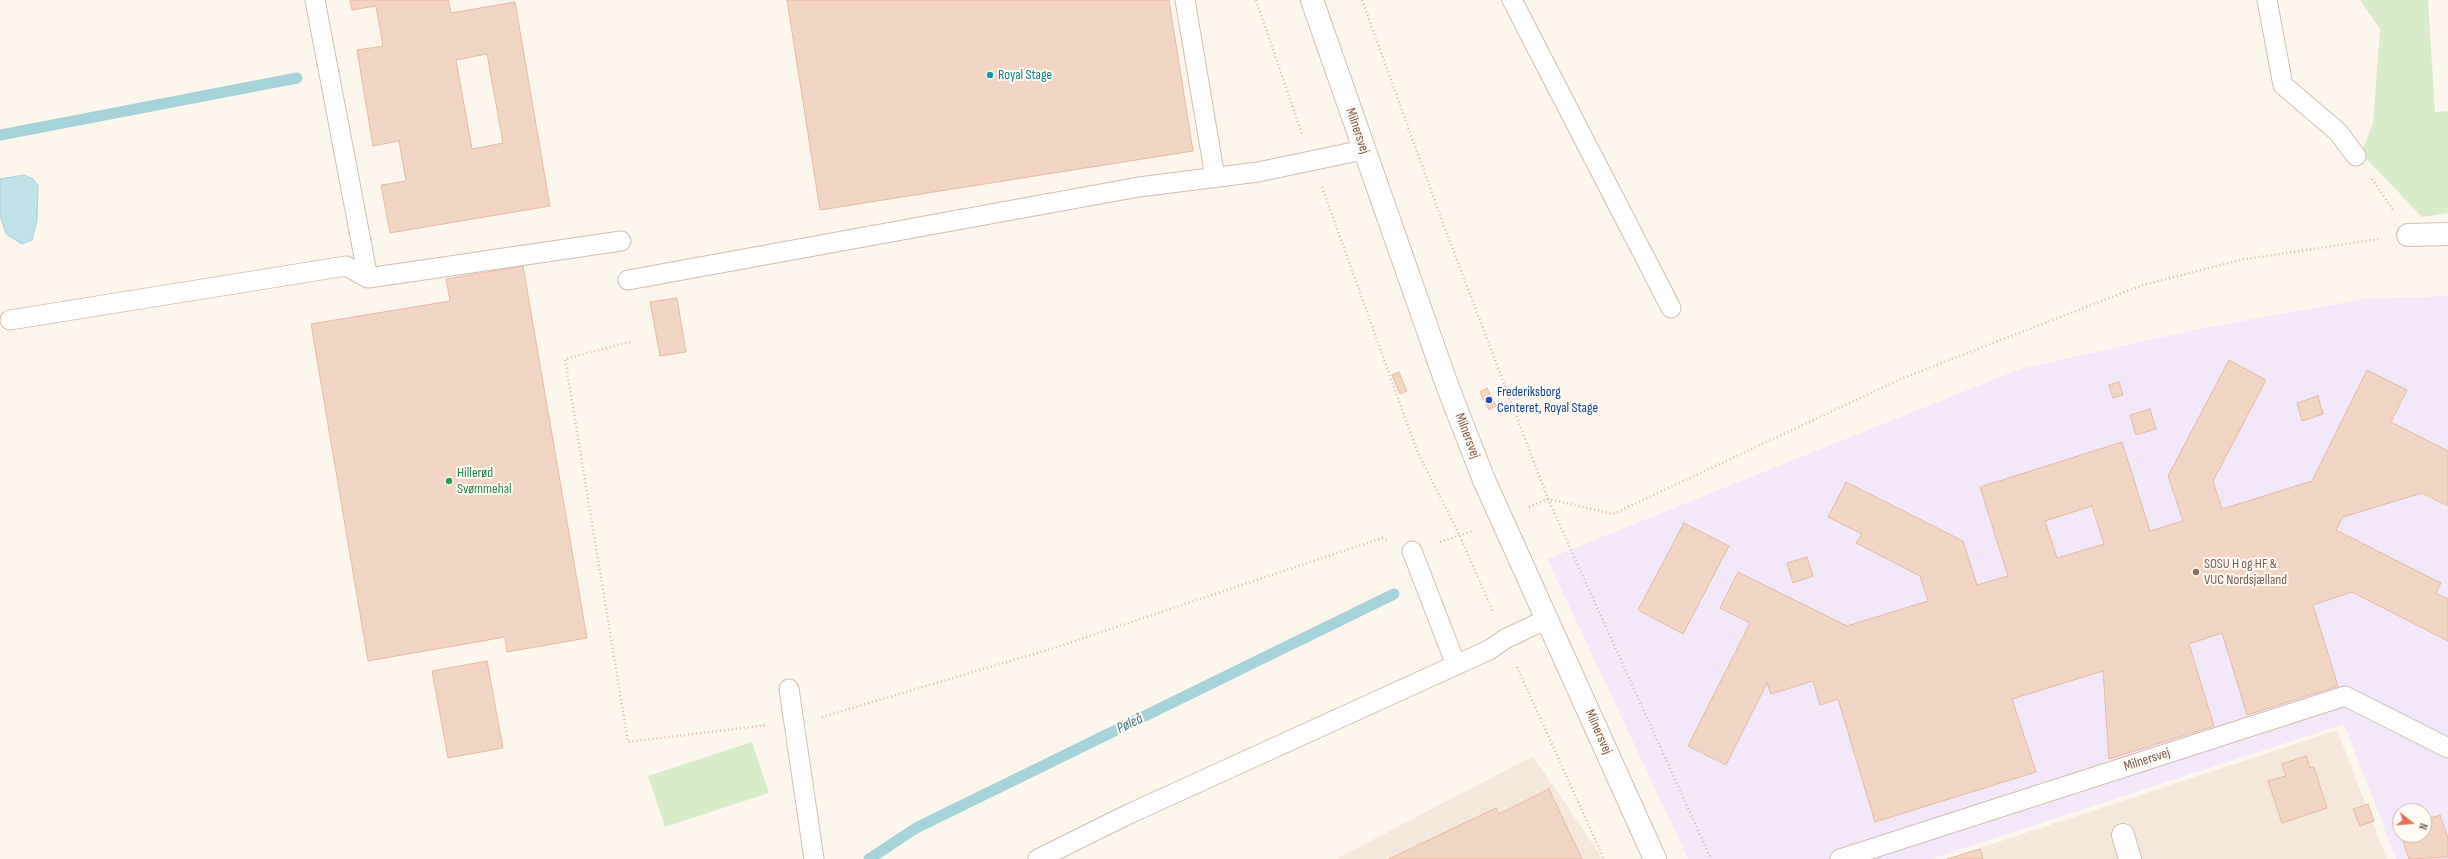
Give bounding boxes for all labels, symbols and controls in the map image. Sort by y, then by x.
place label: Royal Stage [998,67,1052,83]
marker: Royal Stage [985,70,995,80]
street label: Milnersvej [1341,106,1373,156]
place label: Frederiksborg Centeret, Royal Stage [1497,384,1598,416]
marker: Frederiksborg Centeret, Royal Stage [1484,395,1494,405]
street label: Milnersvej [1451,411,1483,461]
place label: Hillerød Svømmehal [457,465,512,498]
marker: Hillerød Svømmehal [444,476,454,486]
place label: SOSU H og HF & VUC Nordsjælland [2204,556,2287,588]
marker: SOSU H og HF & VUC Nordsjælland [2191,567,2201,577]
street label: Milnersvej [1581,707,1615,757]
water label: Pøleå [1114,710,1146,738]
street label: Milnersvej [2122,745,2172,775]
north arrow [2392,803,2432,843]
text: N [2416,822,2430,831]

